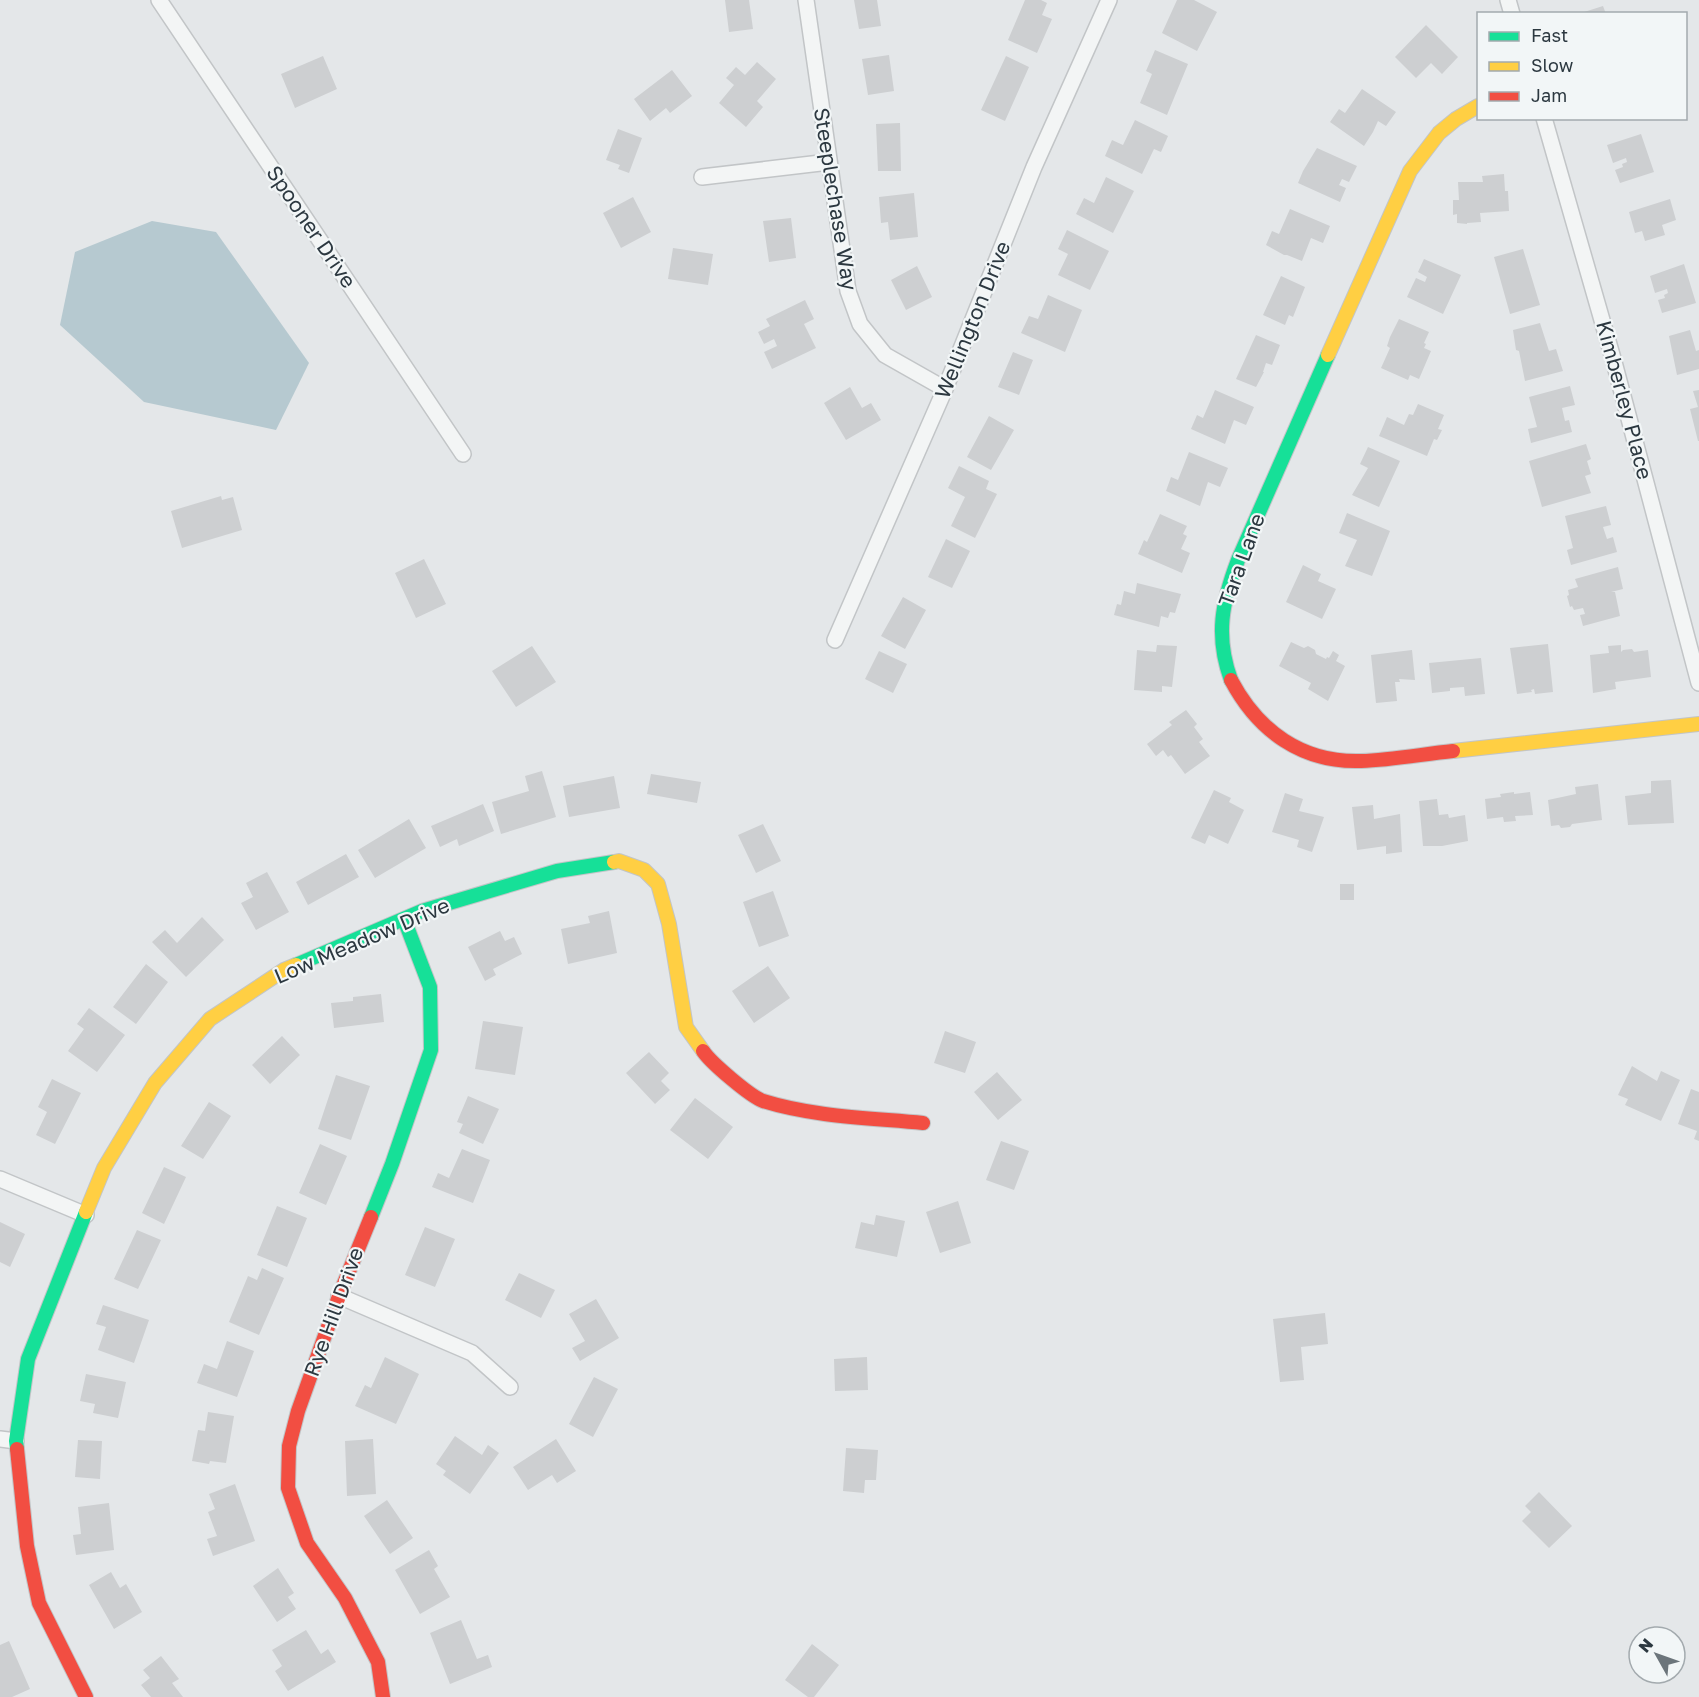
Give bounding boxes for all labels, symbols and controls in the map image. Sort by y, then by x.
legend [1477,12,1687,120]
text: Fast [1531,24,1568,46]
text: Slow [1531,54,1574,76]
text: Jam [1531,84,1567,106]
street label: Steeplechase Way [809,106,863,292]
street label: Spooner Drive [261,160,362,293]
street label: Wellington Drive [929,237,1016,402]
street label: Kimberley Place [1591,318,1659,482]
street label: Tara Lane [1212,510,1270,610]
street label: Low Meadow Drive [270,891,453,989]
street label: Rye Hill Drive [298,1244,368,1380]
north arrow [1627,1625,1687,1685]
text: N [1634,1634,1657,1656]

